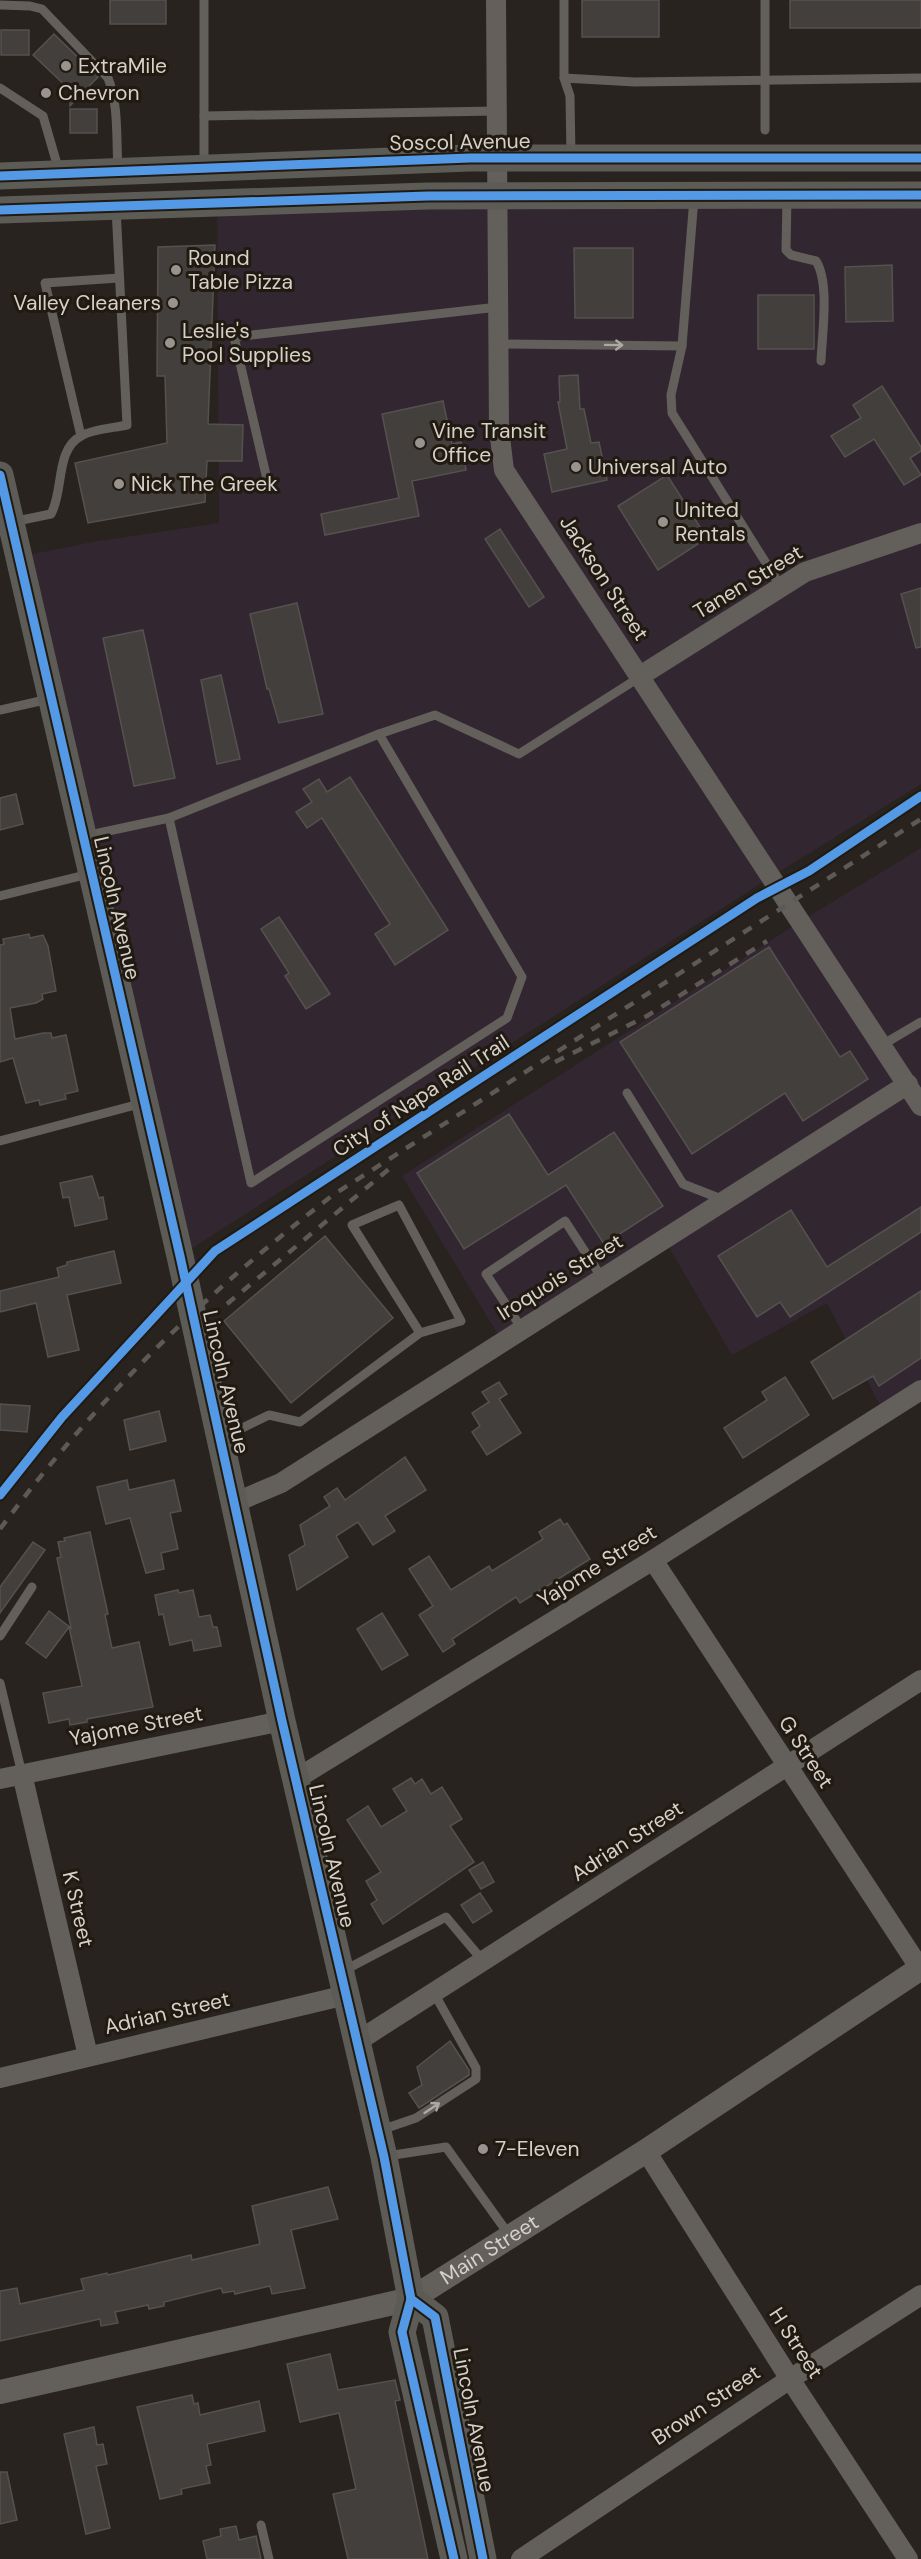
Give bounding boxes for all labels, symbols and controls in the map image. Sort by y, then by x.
place label: ExtraMile [78,52,167,80]
marker: ExtraMile [59,59,73,73]
place label: Chevron [58,79,140,107]
marker: Chevron [39,86,53,100]
street label: Soscol Avenue [389,127,531,157]
place label: Round Table Pizza [188,244,293,296]
marker: Round Table Pizza [169,263,183,277]
place label: Valley Cleaners [13,289,161,317]
marker: Valley Cleaners [166,296,180,310]
place label: Leslie's Pool Supplies [182,317,311,369]
marker: Leslie's Pool Supplies [163,336,177,350]
one-way arrow [604,339,624,351]
place label: Vine Transit Office [432,417,546,469]
marker: Vine Transit Office [413,436,427,450]
place label: Universal Auto [588,453,727,481]
marker: Universal Auto [569,460,583,474]
place label: Nick The Greek [131,470,278,498]
marker: Nick The Greek [112,477,126,491]
place label: United Rentals [675,496,746,548]
street label: Jackson Street [553,510,655,646]
marker: United Rentals [656,515,670,529]
street label: Tanen Street [688,538,808,626]
street label: Lincoln Avenue [87,834,147,982]
street label: City of Napa Rail Trail [327,1028,515,1164]
street label: Iroquois Street [492,1227,628,1327]
street label: Lincoln Avenue [196,1308,256,1456]
street label: Yajome Street [532,1518,662,1614]
street label: Yajome Street [67,1699,205,1753]
street label: G Street [772,1710,840,1794]
street label: Lincoln Avenue [302,1782,362,1930]
street label: Adrian Street [566,1794,688,1888]
street label: K Street [56,1868,100,1950]
street label: Adrian Street [102,1985,232,2041]
one-way arrow [423,2102,440,2114]
place label: 7-Eleven [495,2135,579,2163]
marker: 7-Eleven [476,2142,490,2156]
street label: Main Street [435,2208,544,2291]
street label: H Street [763,2302,829,2384]
street label: Lincoln Avenue [446,2346,502,2495]
street label: Brown Street [646,2358,766,2452]

